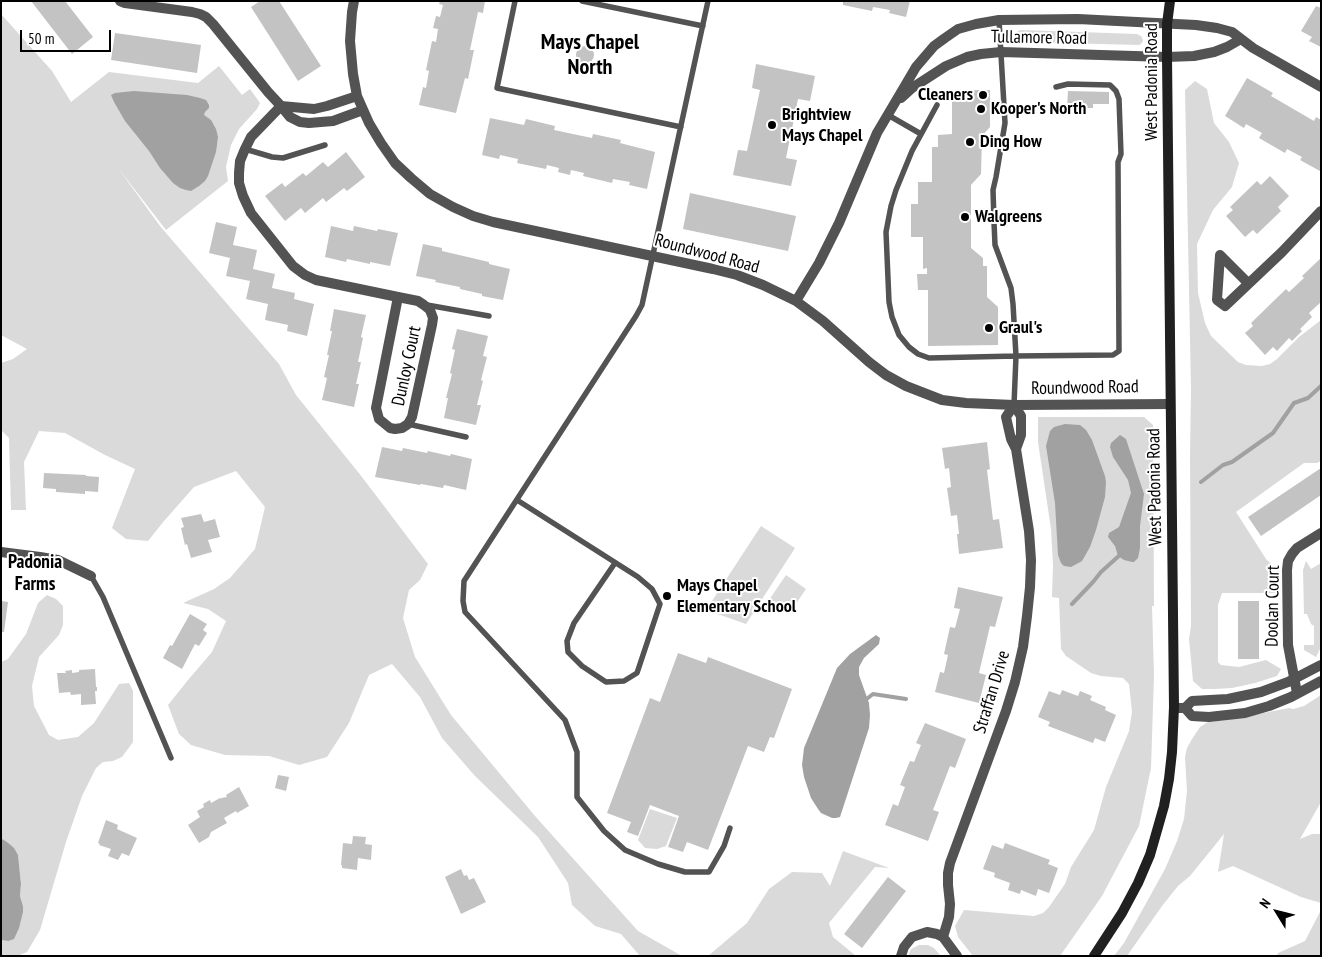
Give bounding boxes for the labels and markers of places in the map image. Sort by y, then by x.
place label: Cleaners [918,84,973,106]
marker: Cleaners [977,89,989,101]
place label: Kooper's North [991,98,1086,120]
marker: Kooper's North [975,103,987,115]
place label: Brightview Mays Chapel [782,104,862,146]
marker: Brightview Mays Chapel [766,119,778,131]
place label: Ding How [980,131,1042,153]
marker: Ding How [964,136,976,148]
place label: Walgreens [975,206,1042,228]
marker: Walgreens [959,211,971,223]
place label: Graul's [999,317,1042,339]
marker: Graul's [983,322,995,334]
place label: Mays Chapel Elementary School [677,575,796,618]
marker: Mays Chapel Elementary School [661,590,673,602]

